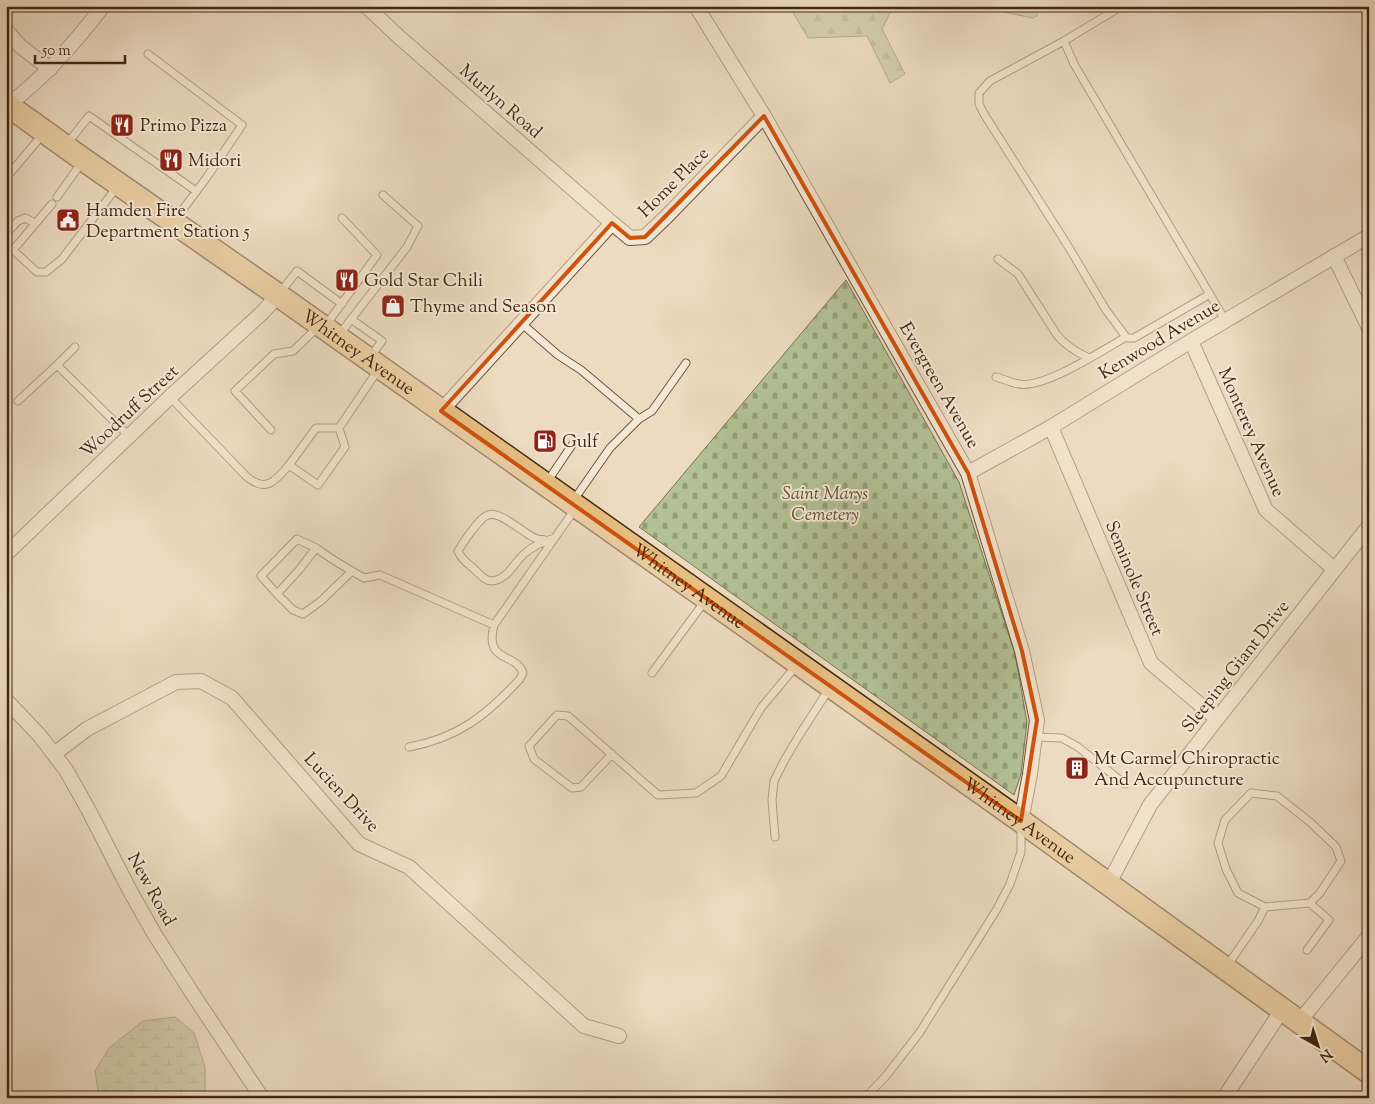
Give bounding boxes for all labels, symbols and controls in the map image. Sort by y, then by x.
scale bar [35,32,125,64]
text: 50 m [41,41,71,62]
street label: Murlyn Road [453,59,547,146]
restaurant icon: Primo Pizza [109,112,135,138]
place label: Primo Pizza [140,114,227,140]
street label: Home Place [633,142,716,225]
restaurant icon: Midori [158,147,184,173]
place label: Midori [188,149,241,175]
place label: Hamden Fire Department Station 5 [86,199,250,246]
public building icon: Hamden Fire Department Station 5 [55,207,81,233]
restaurant icon: Gold Star Chili [334,267,360,293]
place label: Gold Star Chili [364,269,483,295]
shop icon: Thyme and Season [380,293,406,319]
street label: Kenwood Avenue [1094,294,1226,387]
place label: Thyme and Season [410,295,557,321]
street label: Whitney Avenue [295,304,419,403]
street label: Evergreen Avenue [892,318,985,454]
street label: Woodruff Street [75,360,185,465]
street label: Monterey Avenue [1210,364,1290,502]
fuel station icon: Gulf [532,428,558,454]
place label: Gulf [562,430,599,456]
park label: Saint Marys Cemetery [782,482,868,529]
street label: Seminole Street [1097,517,1169,640]
street label: Whitney Avenue [626,538,750,637]
street label: Sleeping Giant Drive [1176,595,1297,739]
place label: Mt Carmel Chiropractic And Accupuncture [1094,747,1280,794]
street label: Lucien Drive [297,748,384,839]
building icon: Mt Carmel Chiropractic And Accupuncture [1064,755,1090,781]
street label: Whitney Avenue [957,773,1080,871]
street label: New Road [119,849,181,931]
north arrow [1292,1022,1342,1072]
text: N [1314,1043,1336,1066]

